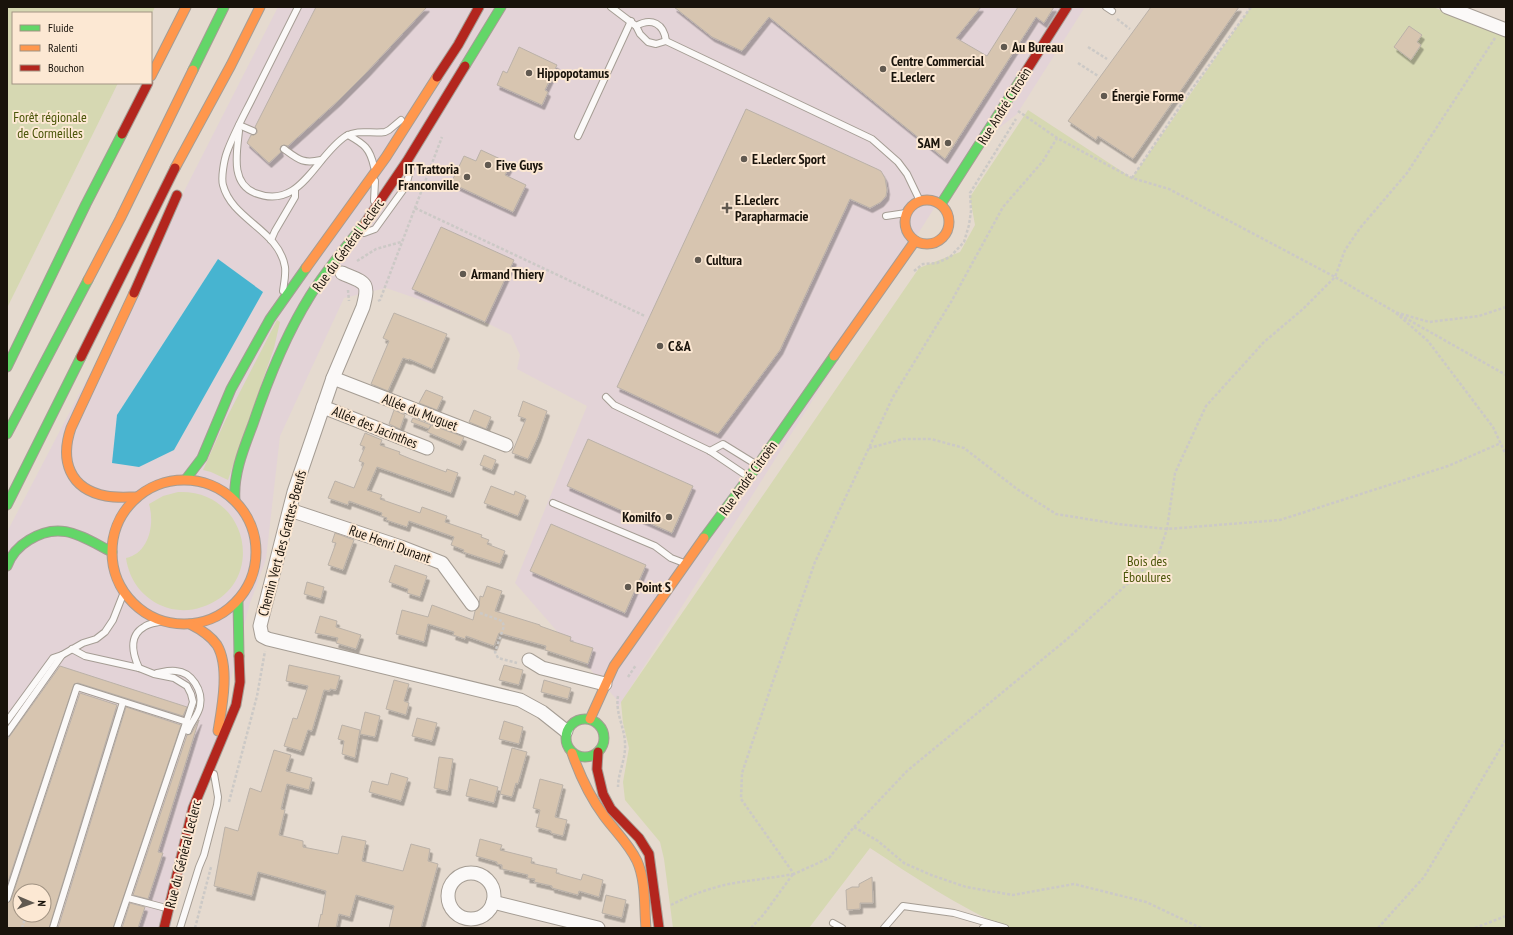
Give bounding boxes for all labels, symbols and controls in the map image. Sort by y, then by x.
legend [12,12,152,84]
text: Fluide [48,20,74,35]
place label: Au Bureau [1011,38,1063,56]
text: Ralenti [48,40,77,55]
marker: Au Bureau [999,42,1009,52]
place label: Centre Commercial E.Leclerc [891,52,985,86]
text: Bouchon [48,60,84,75]
place label: Hippopotamus [537,64,609,82]
marker: Centre Commercial E.Leclerc [878,64,888,74]
street label: Rue André Citroën [973,64,1035,148]
marker: Hippopotamus [524,68,534,78]
place label: Énergie Forme [1112,87,1184,105]
marker: Énergie Forme [1099,91,1109,101]
park label: Forêt régionale de Cormeilles [13,108,87,142]
place label: SAM [918,134,940,152]
marker: SAM [943,138,953,148]
place label: E.Leclerc Sport [752,150,826,168]
marker: E.Leclerc Sport [739,154,749,164]
place label: Five Guys [496,156,543,174]
place label: IT Trattoria Franconville [398,160,459,194]
marker: Five Guys [483,160,493,170]
marker: IT Trattoria Franconville [462,172,472,182]
place label: E.Leclerc Parapharmacie [735,191,809,225]
street label: Rue du Général Leclerc [308,195,388,295]
marker: E.Leclerc Parapharmacie [722,203,732,213]
place label: Cultura [706,251,742,269]
marker: Cultura [693,255,703,265]
place label: Armand Thiery [470,265,544,283]
marker: Armand Thiery [458,269,468,279]
place label: C&A [668,337,692,355]
marker: C&A [655,341,665,351]
street label: Allée du Muguet [380,389,460,435]
street label: Allée des Jacinthes [330,402,421,452]
street label: Rue André Citroën [715,437,781,519]
street label: Chemin Vert des Grattes-Bœufs [254,468,310,618]
place label: Komilfo [622,508,661,526]
marker: Komilfo [664,512,674,522]
street label: Rue Henri Dunant [347,521,434,567]
park label: Bois des Éboulures [1123,552,1171,586]
place label: Point S [636,578,671,596]
marker: Point S [623,582,633,592]
street label: Rue du Général Leclerc [161,798,205,910]
north arrow [12,883,52,923]
text: N [35,900,49,907]

